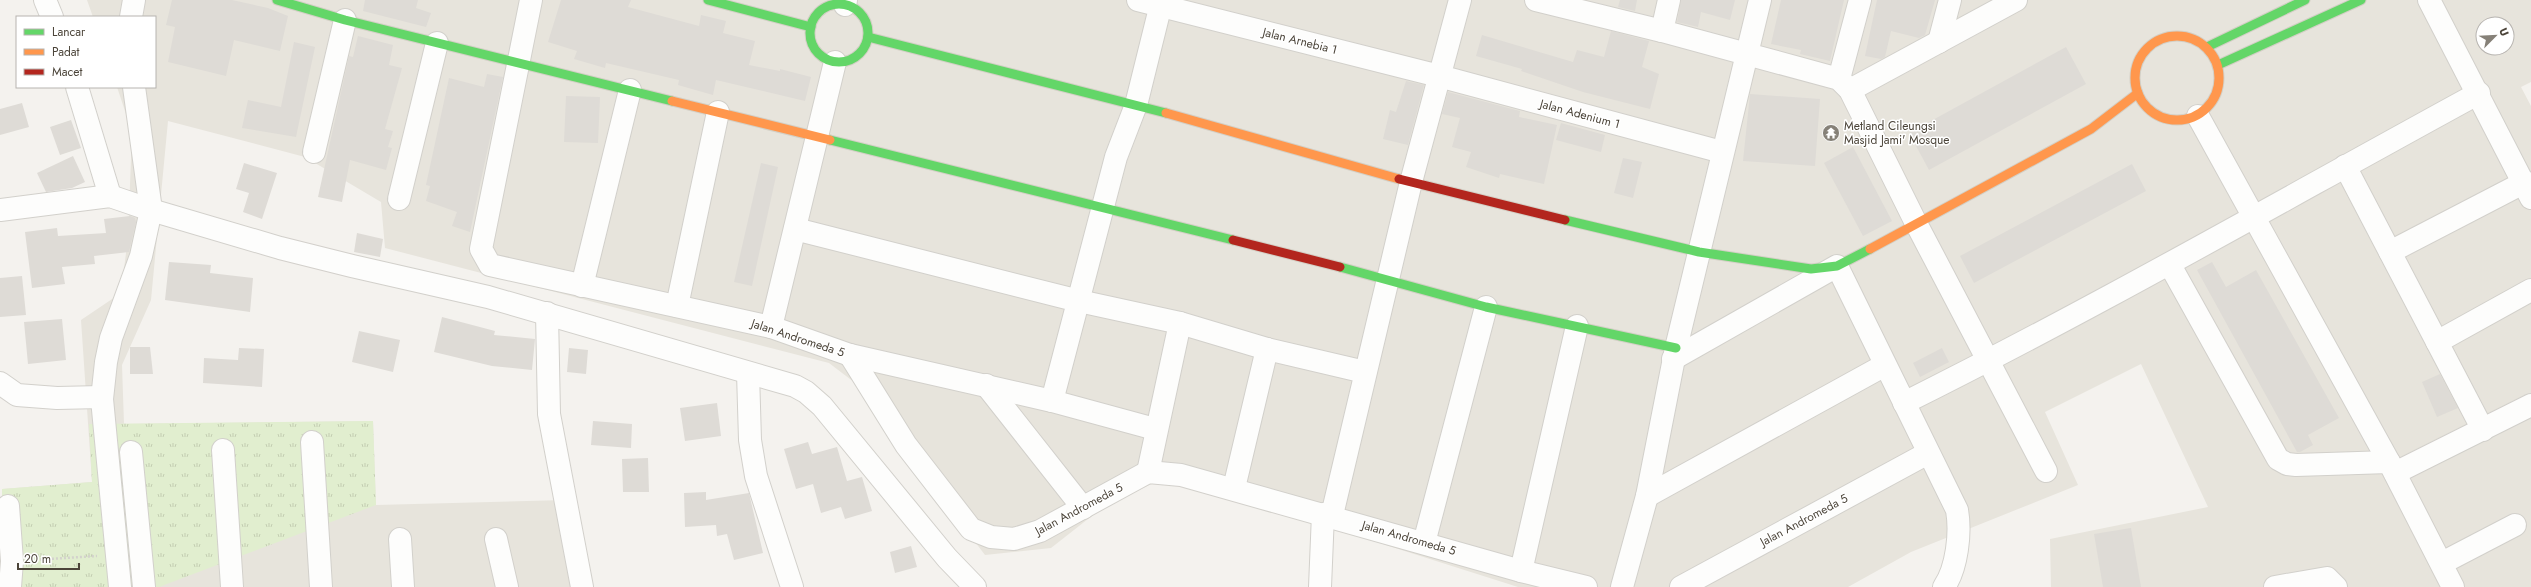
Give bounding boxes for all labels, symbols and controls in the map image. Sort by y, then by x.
legend [16,16,156,88]
north arrow [2475,16,2515,56]
text: Lancar [52,23,86,41]
street label: Jalan Arnebia 1 [1259,23,1339,59]
text: U [2495,25,2513,39]
text: Padat [52,43,80,61]
text: Macet [52,63,82,81]
street label: Jalan Adenium 1 [1536,94,1622,133]
place label: Metland Cileungsi Masjid Jami' Mosque [1844,117,1949,149]
temple icon: Metland Cileungsi Masjid Jami' Mosque [1821,123,1841,143]
street label: Jalan Andromeda 5 [747,314,847,362]
street label: Jalan Andromeda 5 [1030,478,1126,541]
street label: Jalan Andromeda 5 [1755,489,1851,552]
street label: Jalan Andromeda 5 [1358,515,1458,560]
scale bar [18,545,79,571]
text: 20 m [24,550,51,568]

